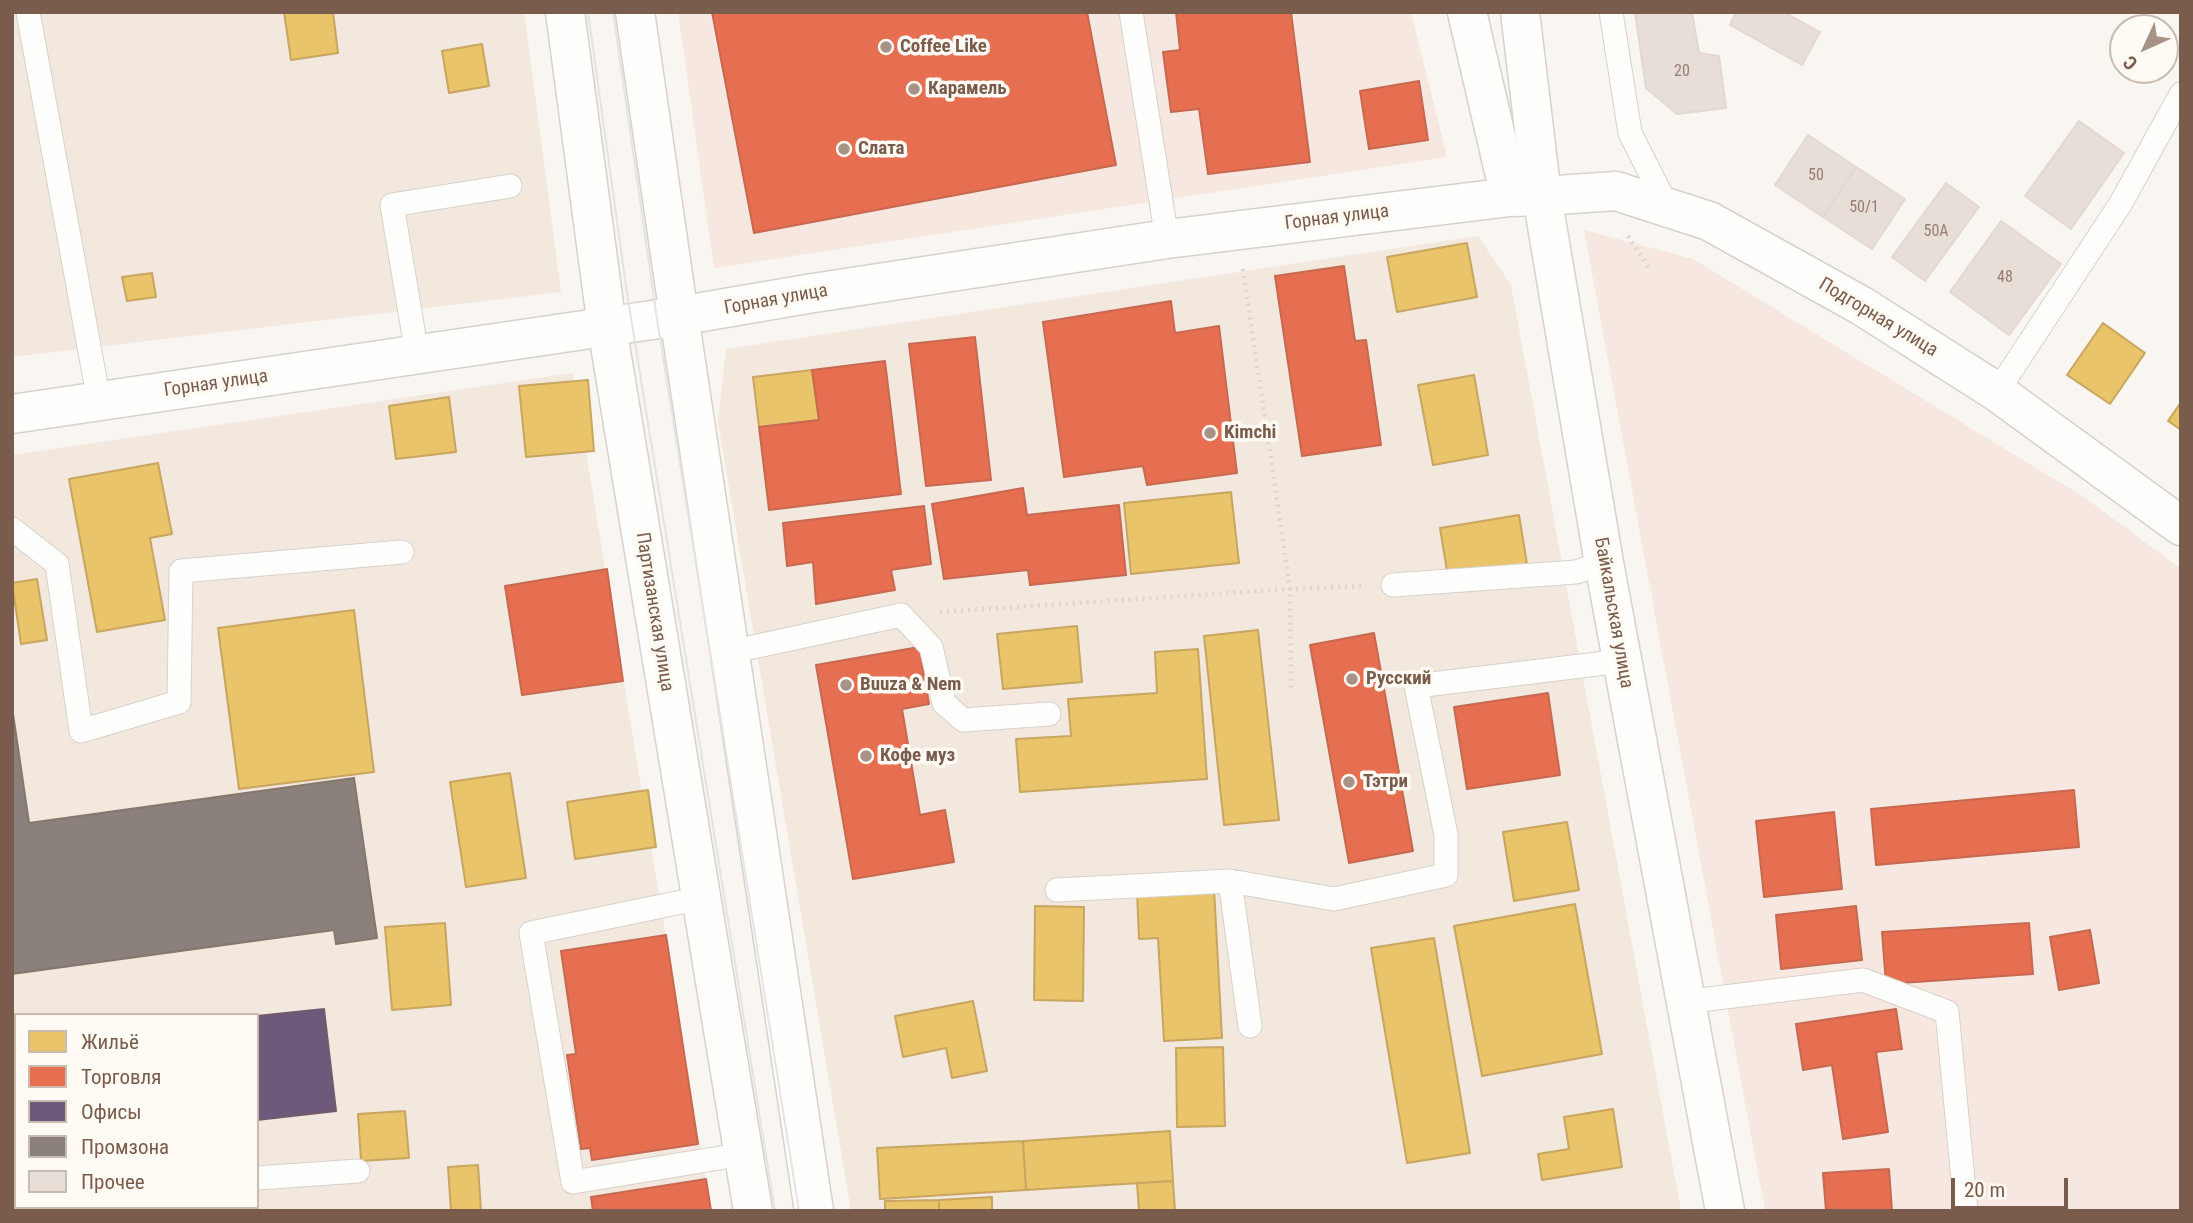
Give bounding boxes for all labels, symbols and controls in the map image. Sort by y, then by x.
north arrow [2109,14,2179,84]
place label: Coffee Like [900,36,987,58]
marker: Coffee Like [878,39,894,55]
text: С [2118,51,2142,75]
house number: 20 [1674,62,1690,82]
place label: Карамель [928,78,1007,100]
marker: Карамель [906,81,922,97]
place label: Слата [858,138,905,160]
marker: Слата [836,141,852,157]
house number: 50 [1808,166,1824,186]
house number: 50/1 [1849,198,1879,218]
street label: Горная улица [1284,200,1390,236]
house number: 50А [1923,222,1949,242]
house number: 48 [1997,268,2013,288]
street label: Подгорная улица [1814,273,1942,363]
street label: Горная улица [722,280,830,320]
street label: Горная улица [163,365,269,403]
place label: Kimchi [1224,422,1276,444]
marker: Kimchi [1202,425,1218,441]
street label: Партизанская улица [630,531,678,693]
street label: Байкальская улица [1589,536,1637,690]
place label: Русский [1366,668,1431,690]
marker: Русский [1344,671,1360,687]
place label: Buuza & Nem [860,674,961,696]
marker: Buuza & Nem [838,677,854,693]
place label: Кофе муз [880,745,955,767]
marker: Кофе муз [858,748,874,764]
place label: Тэтри [1363,771,1408,793]
marker: Тэтри [1341,774,1357,790]
legend [14,1013,259,1209]
text: Жильё [81,1030,139,1054]
text: Торговля [81,1065,161,1089]
text: Офисы [81,1100,142,1124]
text: Промзона [81,1135,169,1159]
scale bar [1955,1164,2072,1208]
text: Прочее [81,1170,145,1194]
text: 20 m [1964,1178,2005,1202]

